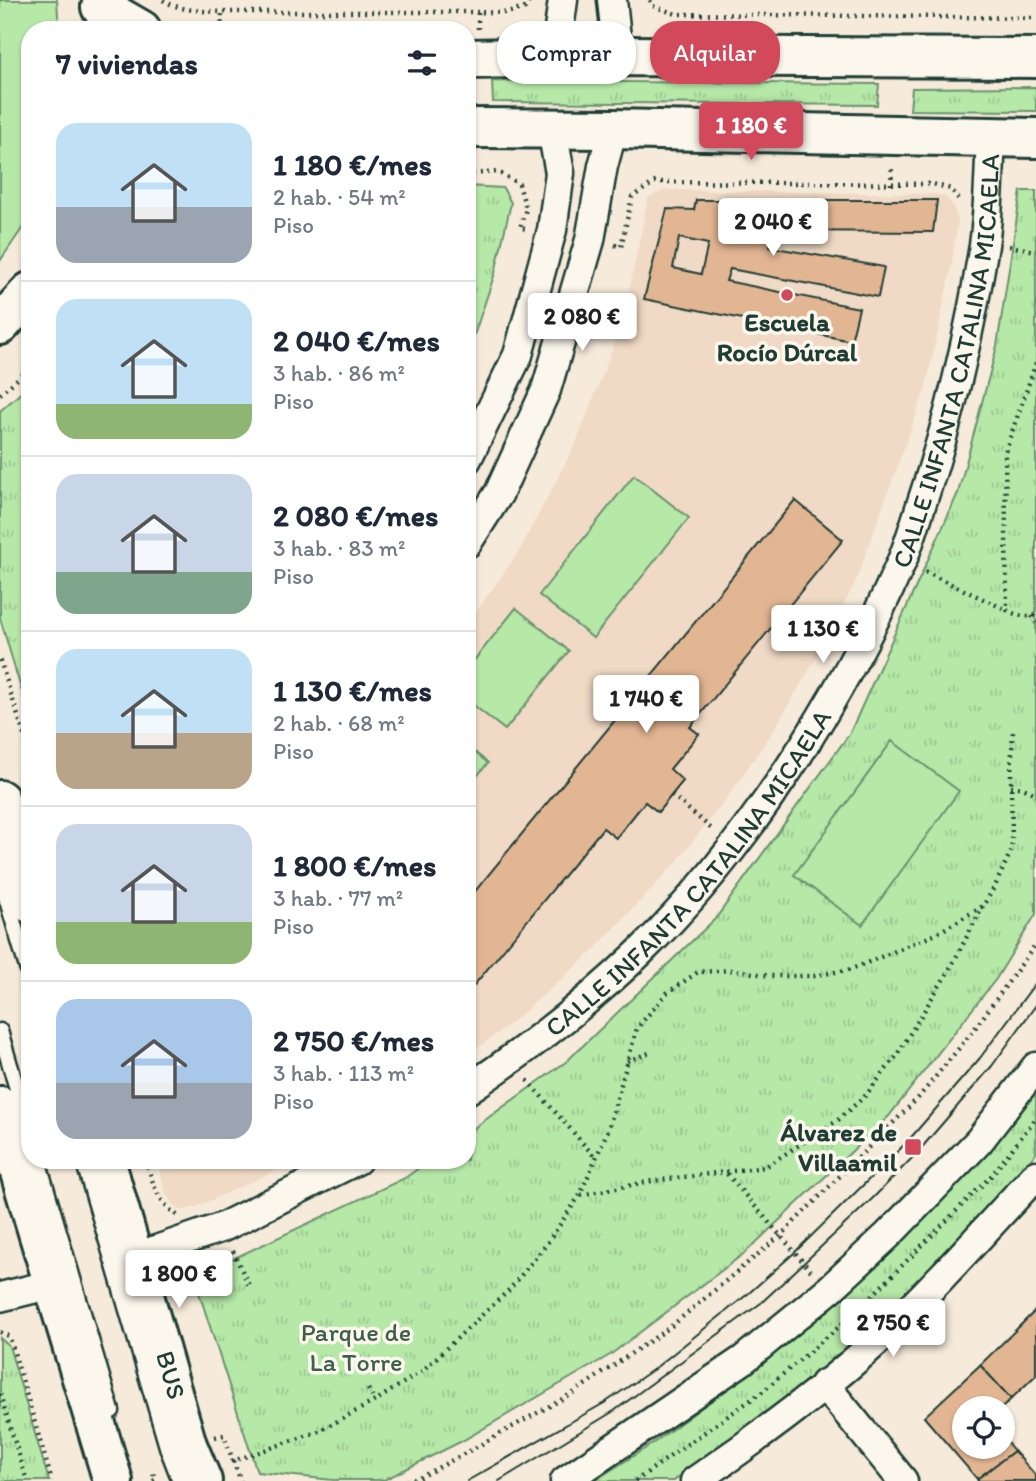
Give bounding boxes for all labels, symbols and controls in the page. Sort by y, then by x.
chip: Comprar [497,21,636,84]
chip: Alquilar [650,21,780,84]
icon: filters [403,44,441,82]
text: 7 viviendas [56,45,198,82]
pin: 1 180 € [686,102,816,162]
text: 1 180 € [715,111,787,139]
text: 1 180 €/mes [273,146,432,183]
icon: home [112,151,196,235]
street label: CALLE INFANTA CATALINA MICAELA [885,153,1006,573]
text: 2 hab. · 54 m² [273,183,406,211]
pin: 2 040 € [708,198,838,258]
text: 2 040 € [734,207,812,235]
text: Piso [273,211,314,239]
marker: Escuela Rocío Dúrcal [779,287,795,303]
pin: 2 080 € [517,294,647,353]
text: 2 080 € [544,302,620,330]
place label: Escuela Rocío Dúrcal [717,306,858,368]
text: 2 040 €/mes [273,322,440,359]
icon: home [112,327,196,411]
text: 3 hab. · 86 m² [273,359,405,387]
text: Piso [273,387,314,415]
text: 2 080 €/mes [273,497,438,534]
icon: home [112,502,196,586]
text: 3 hab. · 83 m² [273,534,405,562]
text: Piso [273,562,314,590]
pin: 1 130 € [758,606,888,665]
text: 1 130 € [787,614,859,642]
text: 1 130 €/mes [273,672,432,709]
pin: 1 740 € [581,676,711,735]
icon: home [112,677,196,761]
text: 1 740 € [609,684,683,712]
street label: CALLE INFANTA CATALINA MICAELA [539,703,838,1043]
text: 2 hab. · 68 m² [273,709,405,737]
text: Piso [273,737,314,765]
text: 1 800 €/mes [273,847,436,884]
icon: home [112,852,196,936]
text: 3 hab. · 77 m² [273,884,403,912]
text: Piso [273,912,314,940]
text: 2 750 €/mes [273,1022,434,1059]
icon: home [112,1027,196,1111]
text: 3 hab. · 113 m² [273,1059,414,1087]
text: Piso [273,1087,314,1115]
place label: Álvarez de Villaamil [779,1116,898,1178]
marker: Álvarez de Villaamil [903,1137,923,1157]
pin: 1 800 € [114,1250,244,1310]
text: 1 800 € [141,1259,217,1287]
pin: 2 750 € [828,1300,958,1359]
text: 2 750 € [856,1308,930,1336]
park label: Parque de La Torre [301,1316,411,1378]
street label: BUS [149,1347,193,1403]
map controls [952,1396,1015,1459]
button: locate [952,1396,1015,1459]

